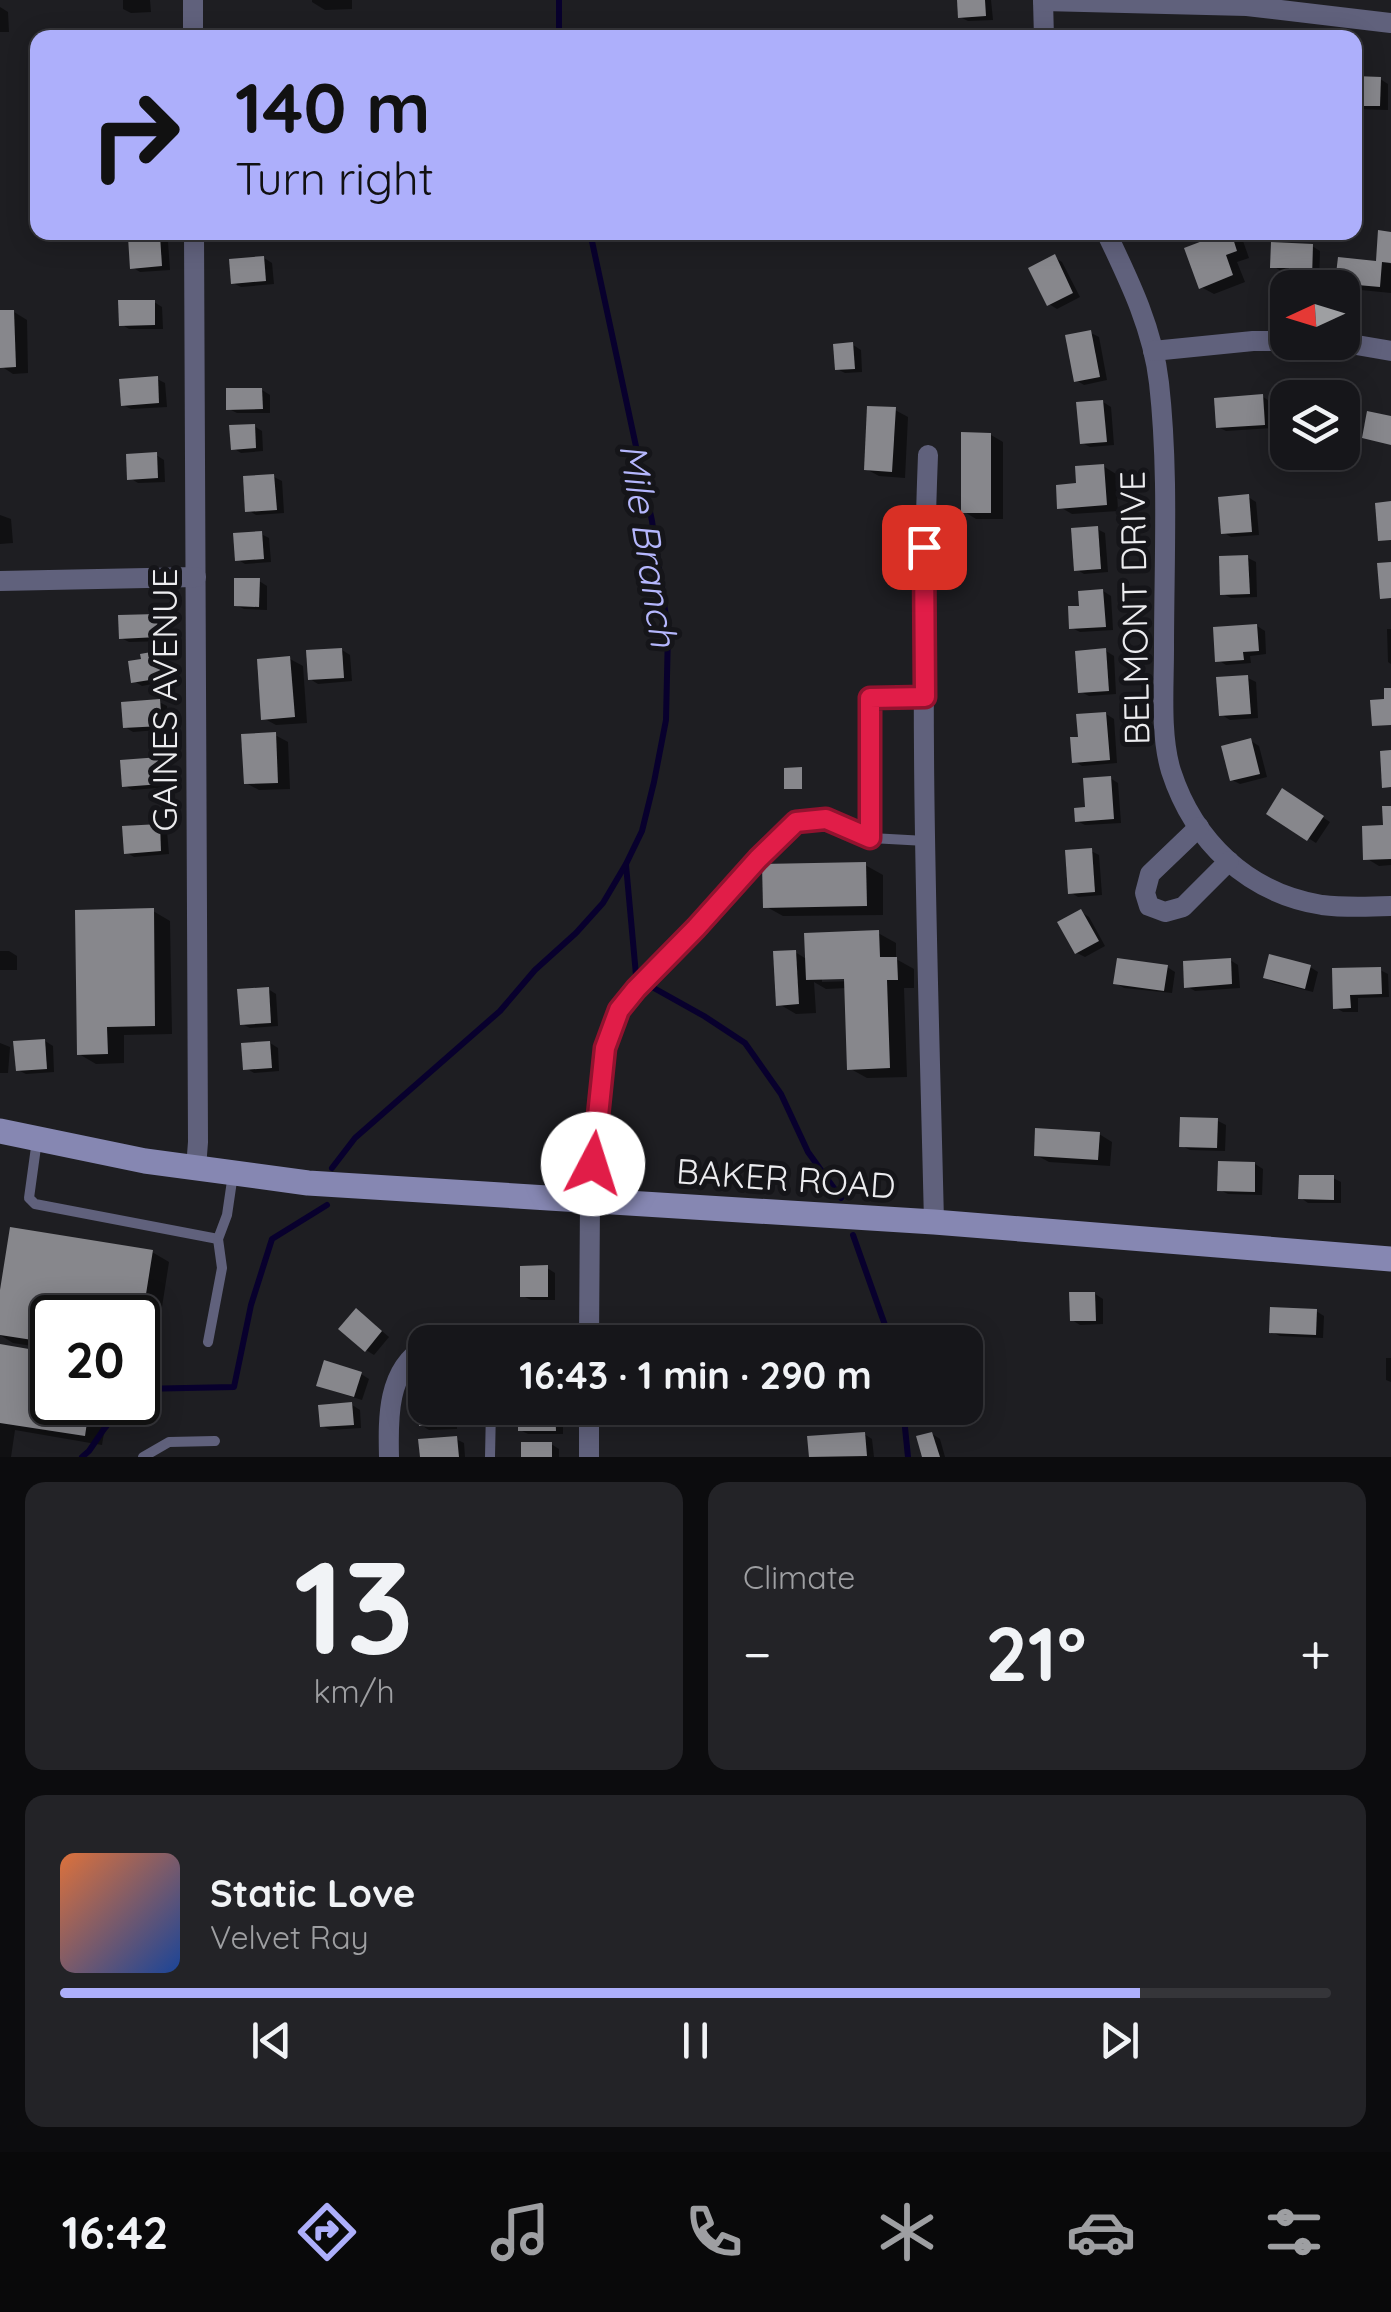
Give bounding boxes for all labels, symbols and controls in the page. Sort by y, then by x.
text: 140 m [235,63,431,151]
icon: right [70,70,200,200]
text: Turn right [235,150,434,206]
north arrow [1270,270,1360,360]
map controls [1270,270,1360,470]
button: layers [1270,380,1360,470]
water label: Mile Branch [609,440,689,651]
street label: BELMONT DRIVE [1110,471,1158,745]
pin [882,505,967,590]
icon: arrive [897,520,952,575]
street label: GAINES AVENUE [142,568,186,832]
position arrow [541,1112,645,1216]
street label: BAKER ROAD [675,1148,897,1208]
speed limit sign: 20 [30,1295,160,1425]
text: 16:43 · 1 min · 290 m [519,1351,872,1399]
text: 13 [294,1524,414,1687]
text: Climate [743,1557,855,1597]
text: 21° [985,1606,1086,1700]
text: − [743,1619,772,1688]
text: + [1300,1619,1331,1688]
text: km/h [313,1671,395,1711]
text: Static Love [210,1869,415,1917]
text: Velvet Ray [210,1917,369,1957]
icon: previous [244,2013,299,2068]
icon: pause [668,2013,723,2068]
icon: next [1092,2013,1147,2068]
icon: directions [292,2197,362,2267]
icon: music [485,2197,555,2267]
icon: phone [679,2197,749,2267]
icon: climate [872,2197,942,2267]
icon: car [1066,2197,1136,2267]
icon: filters [1259,2197,1329,2267]
text: 16:42 [62,2204,168,2260]

